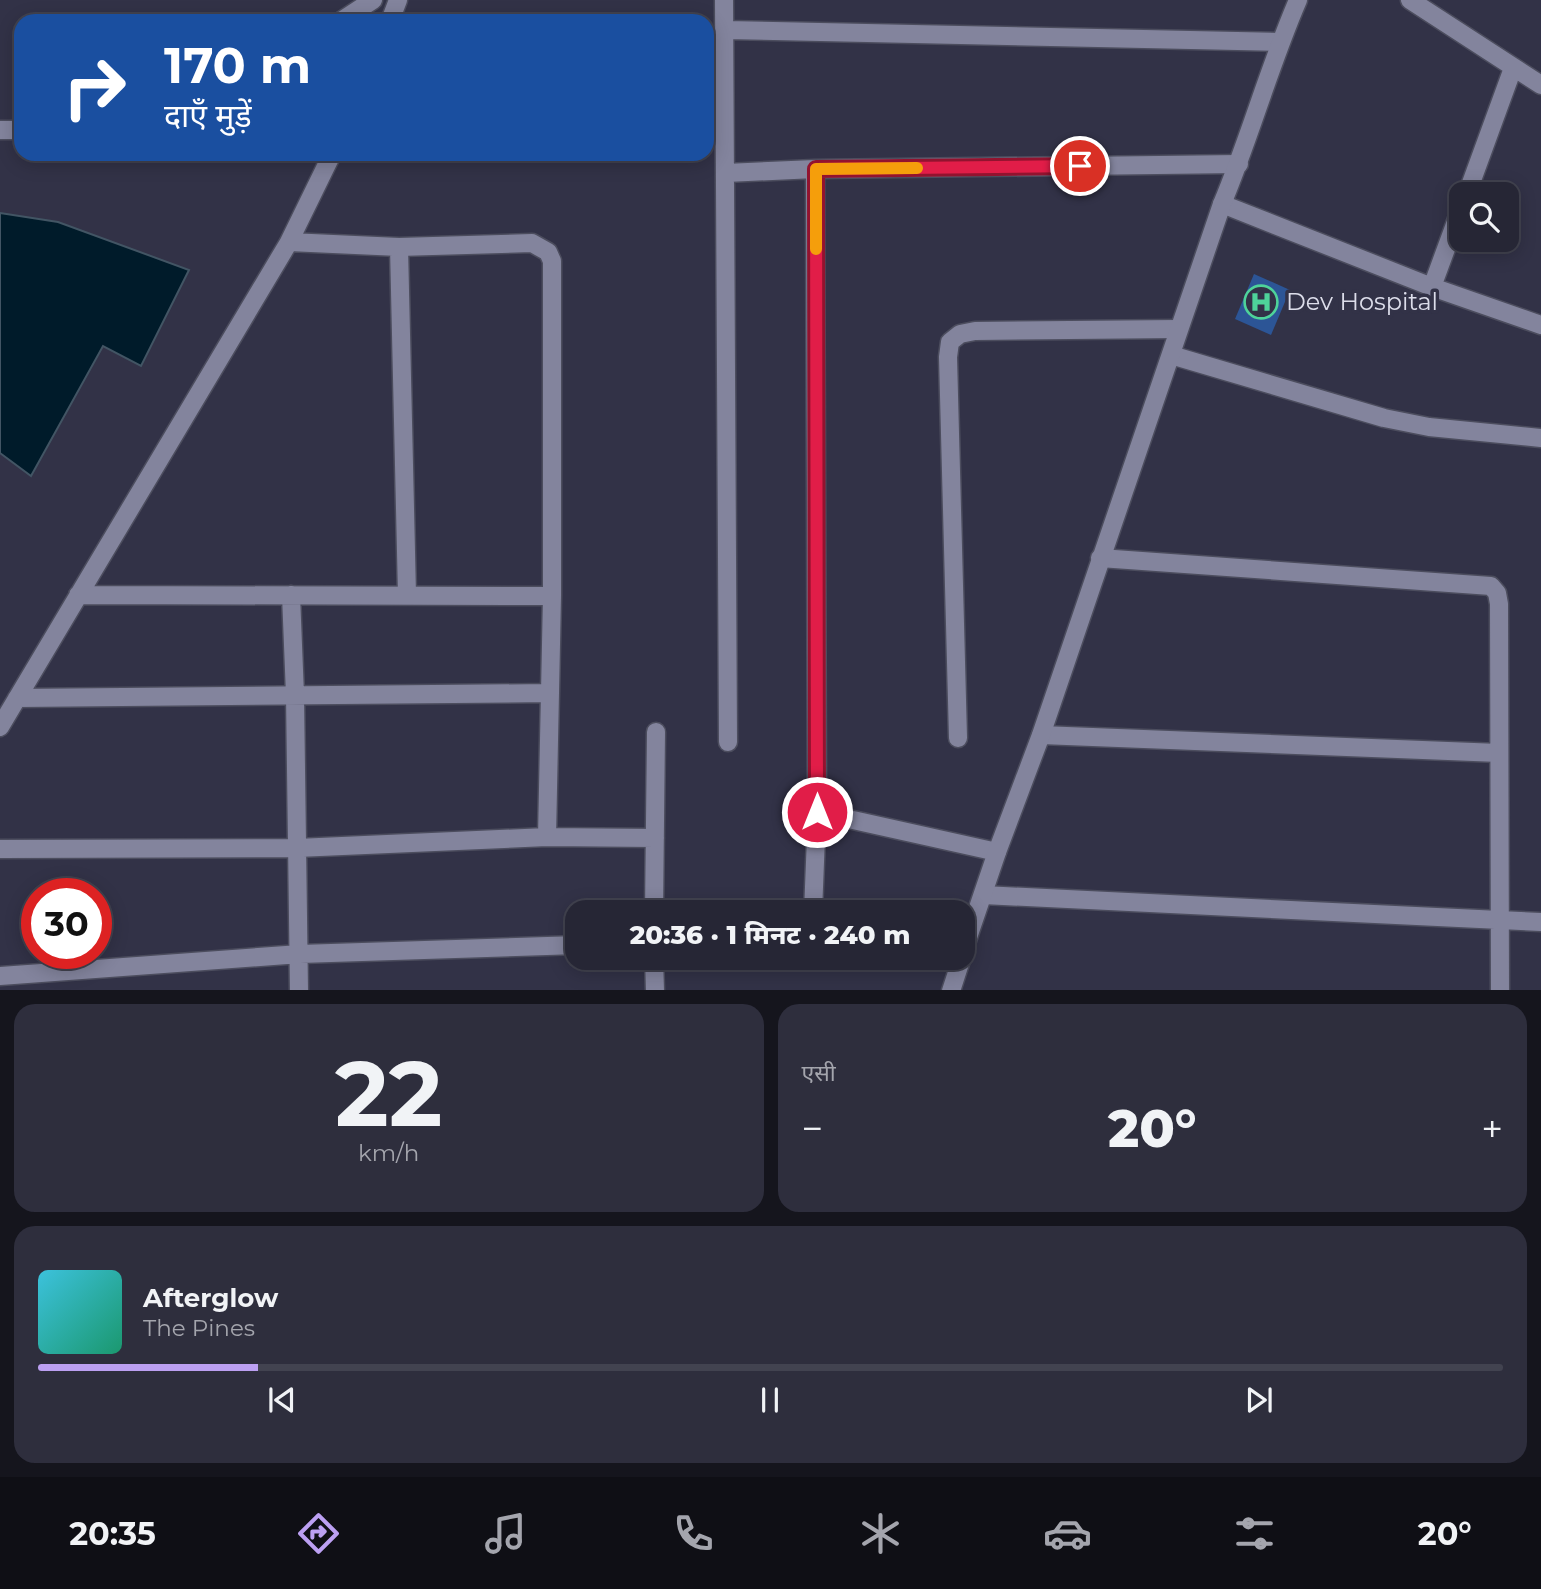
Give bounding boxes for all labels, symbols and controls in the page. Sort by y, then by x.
text: 170 m [164,36,311,95]
icon: right [49,42,140,133]
text: दाएँ मुड़ें [164,96,252,135]
pin [1050,136,1110,196]
icon: arrive [1061,147,1099,185]
map controls [1449,182,1519,252]
button: search [1449,182,1519,252]
hospital icon: Dev Hospital [1242,283,1280,321]
place label: Dev Hospital [1286,287,1438,316]
position arrow [780,775,854,849]
speed limit sign: 30 [21,878,112,969]
text: 20:36 · 1 मिनट · 240 m [630,919,910,951]
text: 22 [335,1038,442,1149]
text: एसी [802,1059,836,1087]
text: 20° [1108,1097,1196,1160]
text: − [802,1105,823,1152]
text: + [1481,1105,1503,1152]
text: km/h [358,1139,419,1167]
text: Afterglow [143,1282,278,1314]
text: The Pines [143,1314,255,1342]
icon: previous [263,1381,301,1419]
icon: pause [751,1381,789,1419]
icon: next [1240,1381,1278,1419]
icon: directions [294,1509,343,1558]
icon: music [481,1509,530,1558]
icon: phone [669,1509,718,1558]
icon: climate [856,1509,905,1558]
icon: car [1043,1509,1092,1558]
icon: filters [1230,1509,1279,1558]
text: 20:35 [69,1514,156,1553]
text: 20° [1418,1514,1472,1553]

